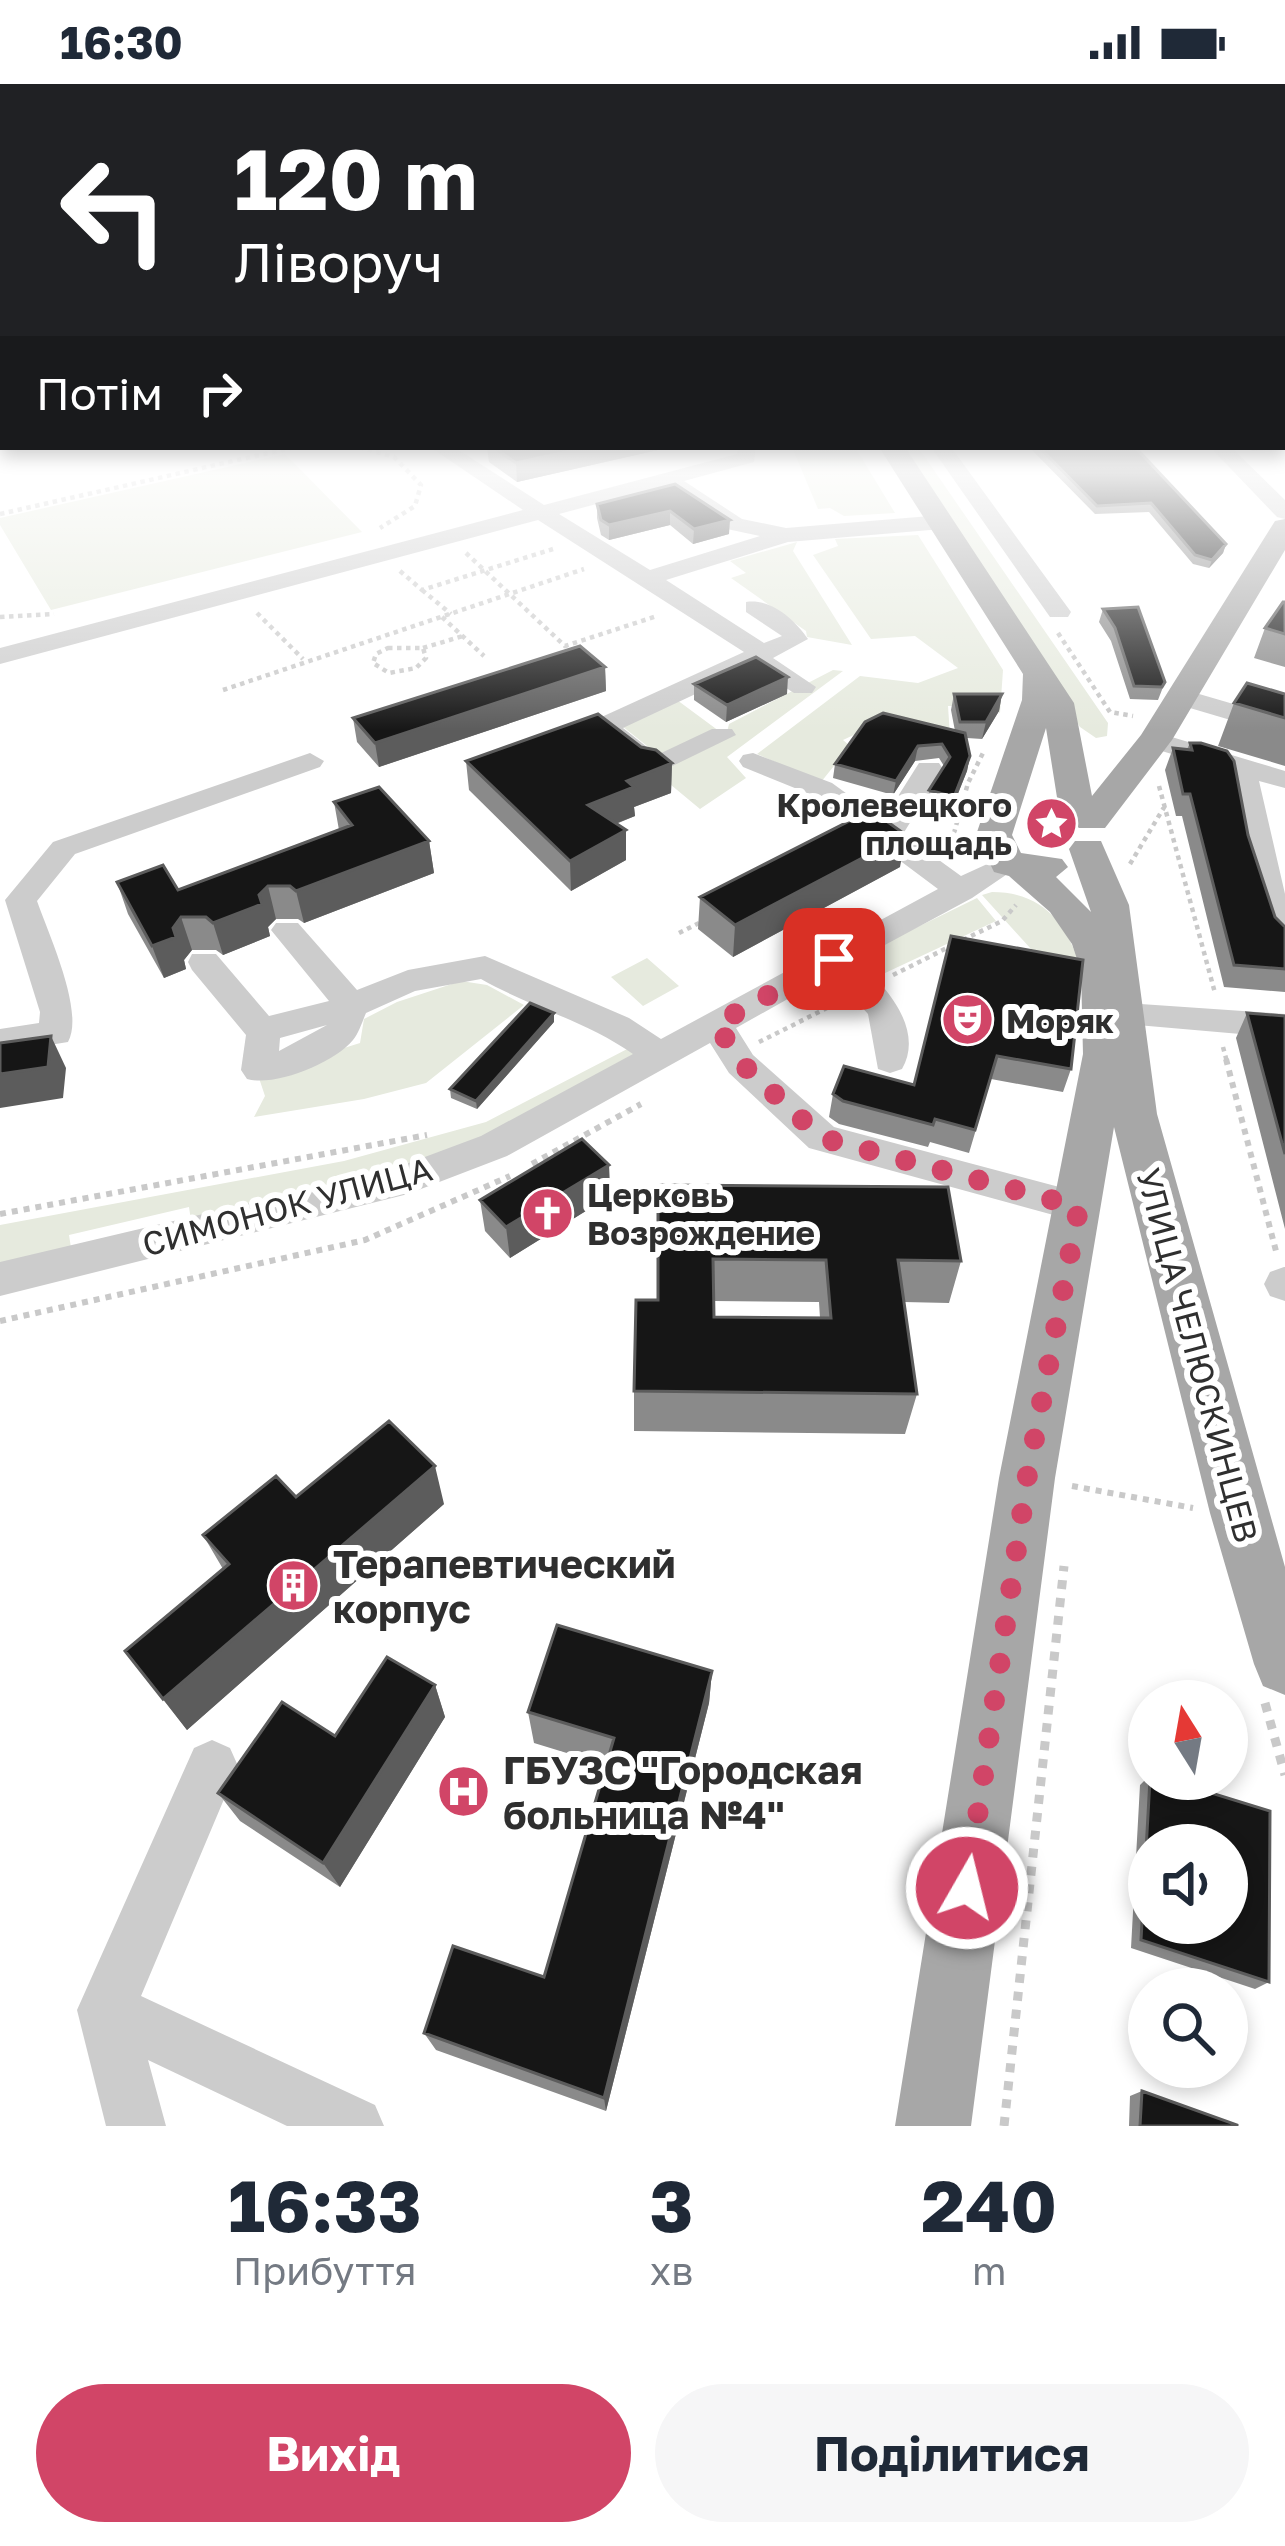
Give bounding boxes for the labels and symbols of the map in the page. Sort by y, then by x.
place label: Кролевецкого площадь [776,785,1012,862]
place icon: Кролевецкого площадь [1023,795,1079,851]
pin [783,908,885,1010]
theatre icon: Моряк [939,992,995,1048]
place label: Моряк [1006,1001,1114,1040]
street label: СИМОНОК УЛИЦА [138,1149,436,1263]
street label: УЛИЦА ЧЕЛЮСКИНЦЕВ [1129,1164,1267,1546]
place label: Церковь Возрождение [587,1175,815,1252]
church icon: Церковь Возрождение [520,1185,576,1241]
place label: Терапевтический корпус [333,1540,676,1632]
building icon: Терапевтический корпус [266,1557,322,1613]
north arrow [1128,1680,1248,1800]
place label: ГБУЗС "Городская больница №4" [503,1746,863,1838]
hospital icon: ГБУЗС "Городская больница №4" [436,1763,492,1819]
position arrow [904,1825,1030,1951]

